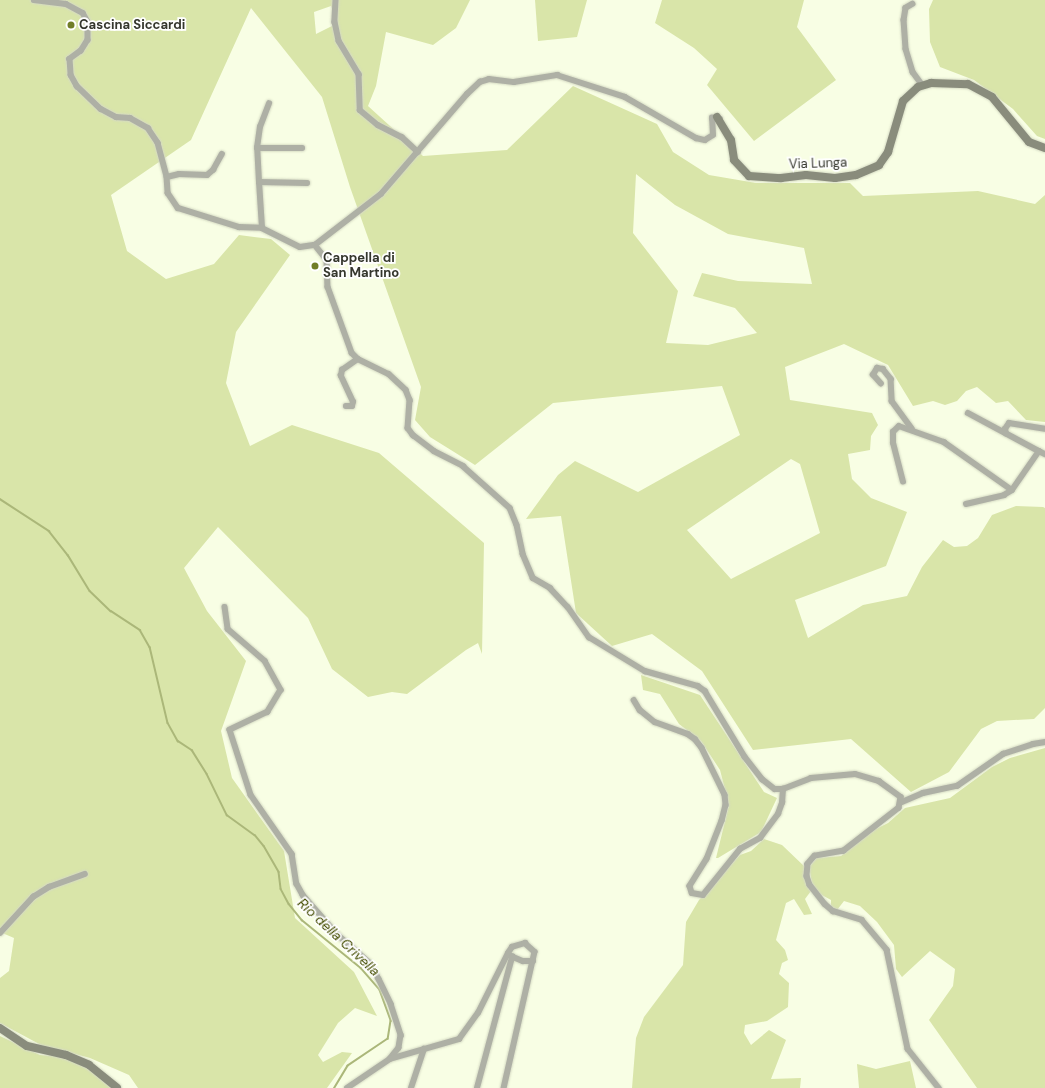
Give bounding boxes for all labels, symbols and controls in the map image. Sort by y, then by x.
place label: Cascina Siccardi [79,17,185,33]
marker: Cascina Siccardi [66,20,76,30]
street label: Via Lunga [789,155,847,173]
place label: Cappella di San Martino [323,251,399,282]
marker: Cappella di San Martino [310,261,320,271]
water label: Rio della Crivella [294,895,384,979]

